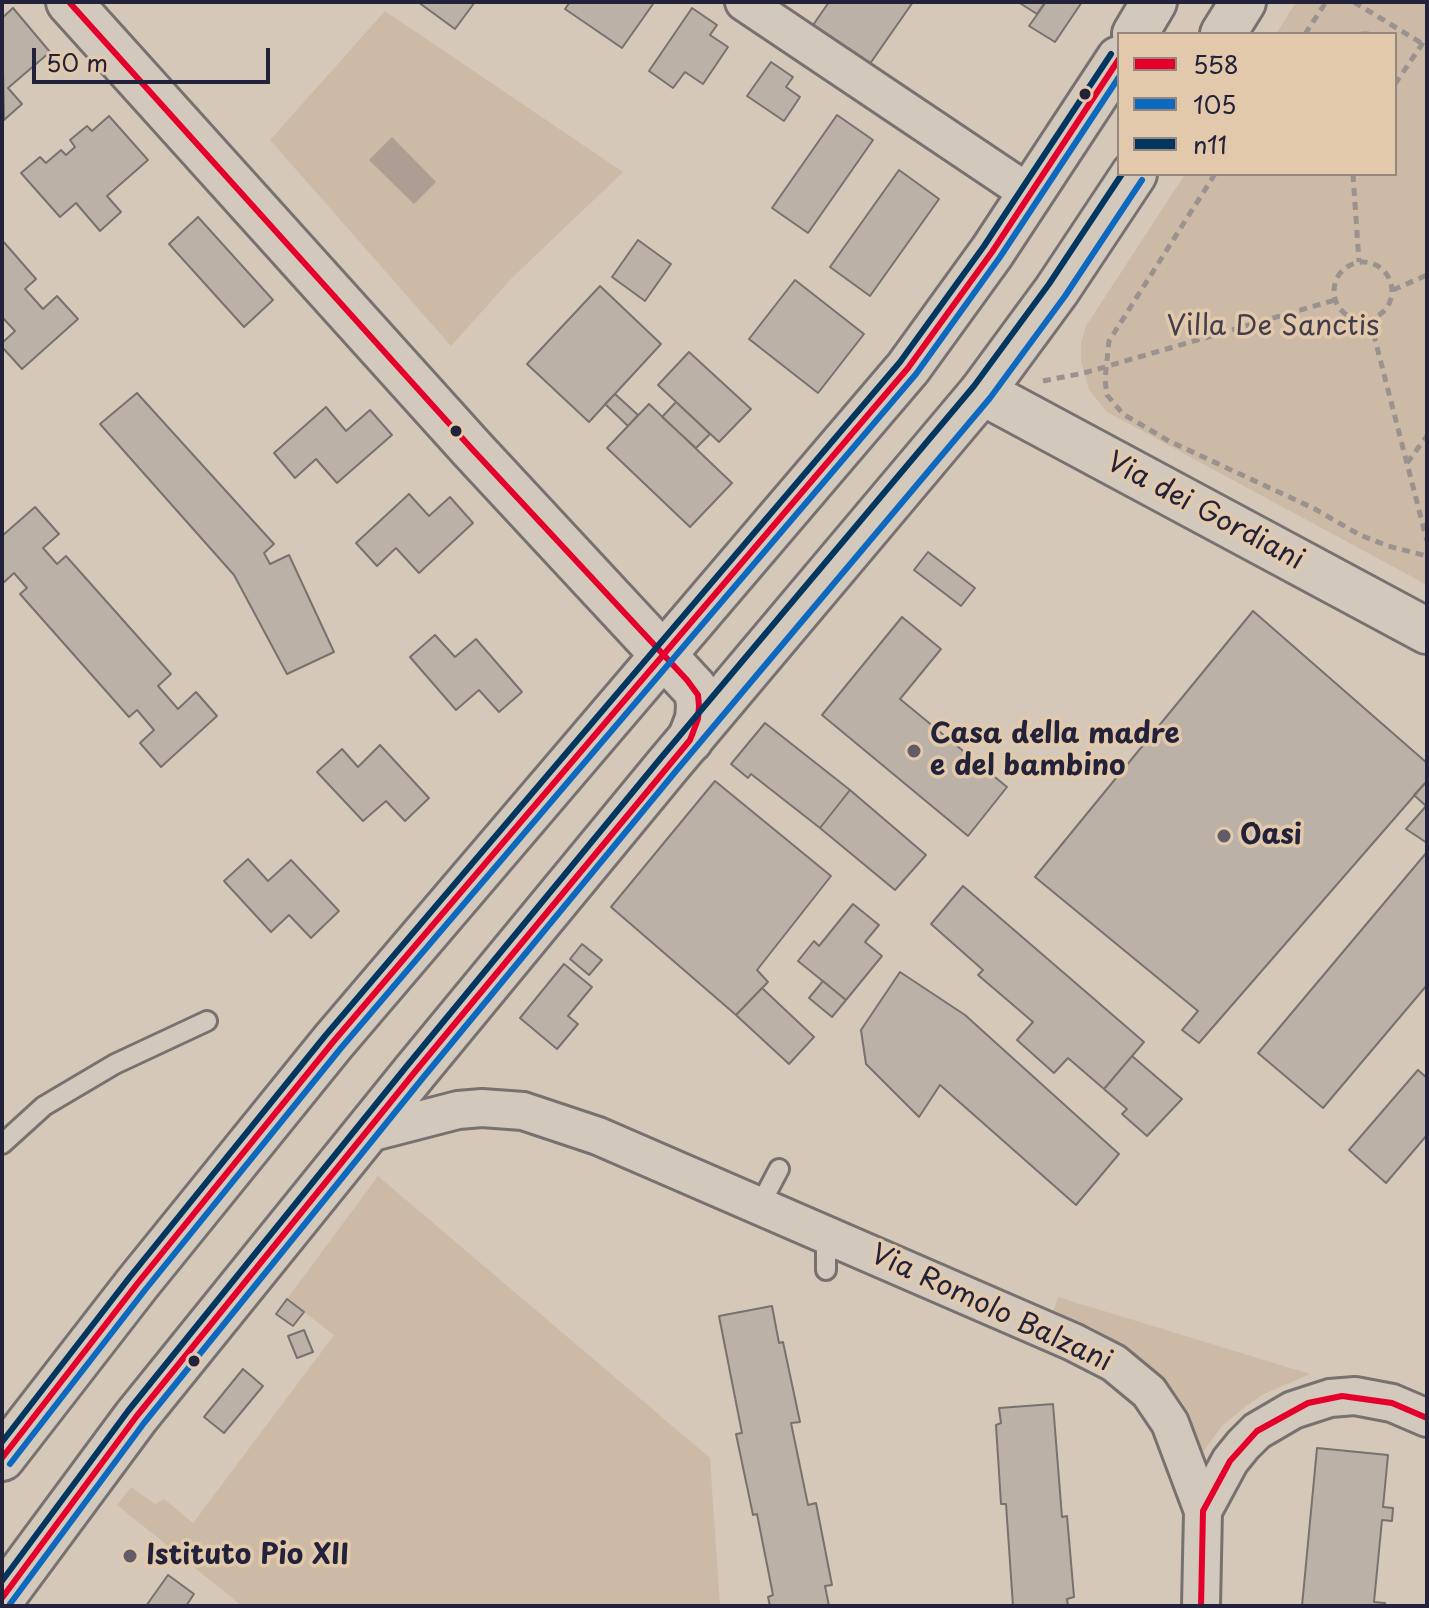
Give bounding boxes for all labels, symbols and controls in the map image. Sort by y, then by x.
scale bar [36,32,274,82]
legend [1117,32,1397,176]
text: 50 m [46,44,108,80]
text: 558 [1193,46,1239,82]
unlabelled marker [1077,86,1093,102]
text: 105 [1193,86,1237,122]
text: n11 [1193,126,1227,162]
park label: Villa De Sanctis [1167,310,1379,344]
unlabelled marker [448,423,464,439]
street label: Via dei Gordiani [1101,446,1309,578]
place label: Casa della madre e del bambino [930,718,1180,784]
marker: Casa della madre e del bambino [905,742,923,760]
place label: Oasi [1240,819,1302,853]
marker: Oasi [1215,827,1233,845]
street label: Via Romolo Balzani [865,1238,1117,1380]
unlabelled marker [186,1353,202,1369]
place label: Istituto Pio XII [146,1539,349,1573]
marker: Istituto Pio XII [121,1547,139,1565]

